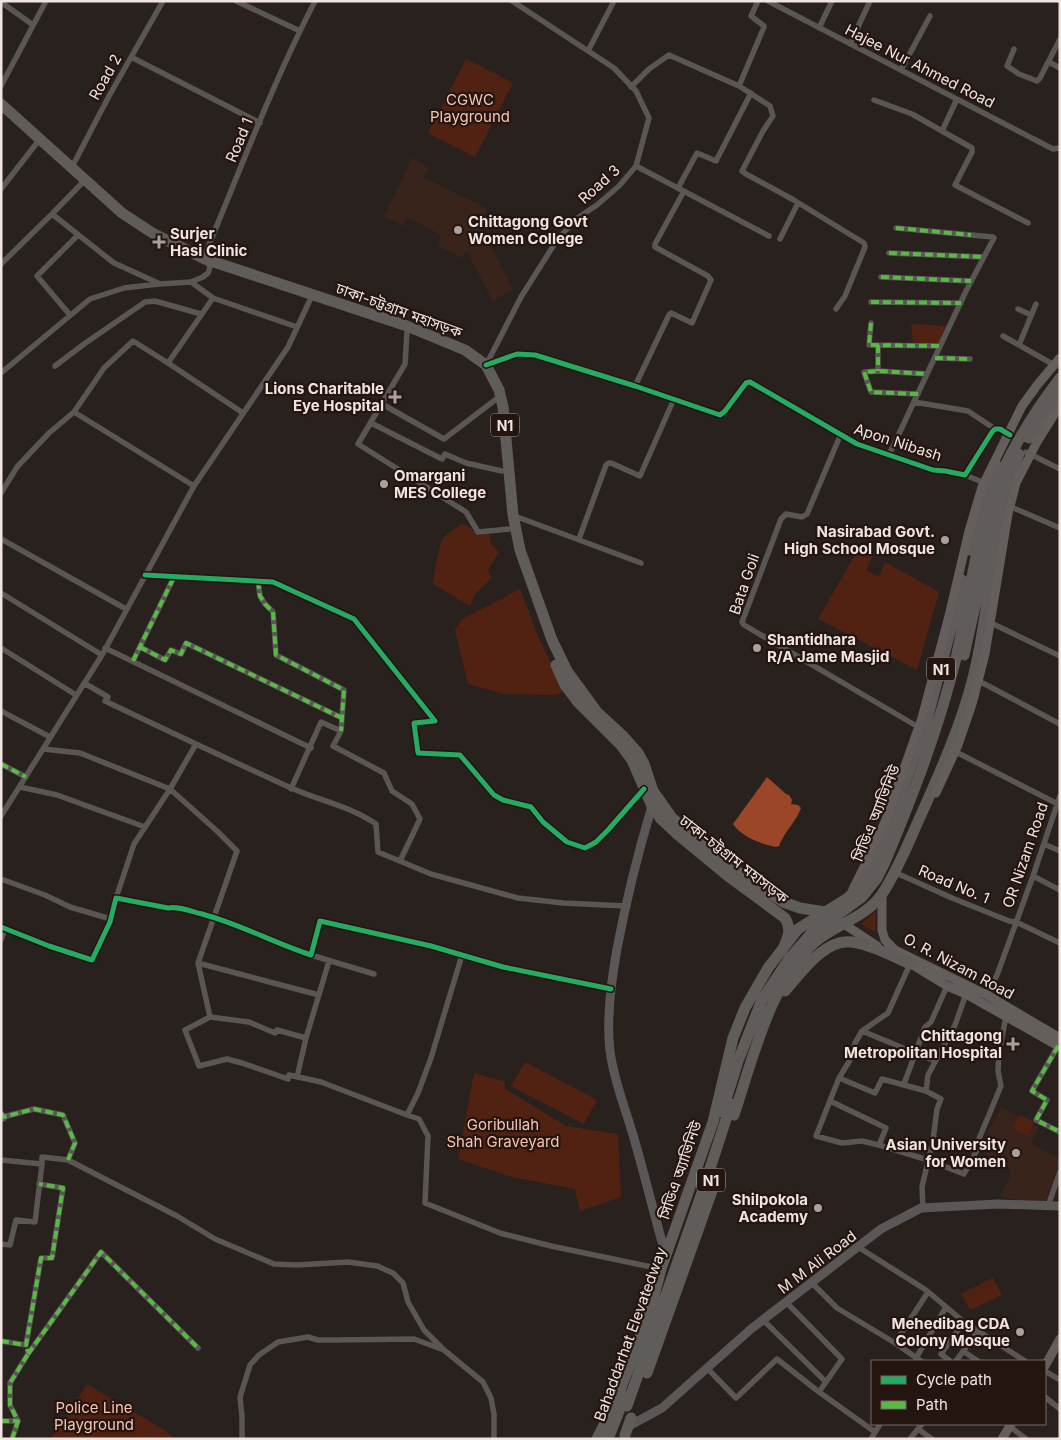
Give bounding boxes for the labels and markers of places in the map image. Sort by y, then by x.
place label: Chittagong Govt Women College [468,212,588,248]
place label: Surjer Hasi Clinic [170,224,248,260]
marker: Chittagong Govt Women College [452,224,464,236]
marker: Surjer Hasi Clinic [152,235,166,249]
place label: Lions Charitable Eye Hospital [265,379,384,415]
marker: Lions Charitable Eye Hospital [388,390,402,404]
place label: Omargani MES College [394,466,486,502]
marker: Omargani MES College [378,478,390,490]
place label: Nasirabad Govt. High School Mosque [784,522,935,558]
marker: Nasirabad Govt. High School Mosque [939,534,951,546]
place label: Shantidhara R/A Jame Masjid [767,630,889,666]
marker: Shantidhara R/A Jame Masjid [751,642,763,654]
place label: Chittagong Metropolitan Hospital [844,1026,1002,1062]
marker: Chittagong Metropolitan Hospital [1006,1037,1020,1051]
place label: Asian University for Women [885,1135,1006,1171]
marker: Asian University for Women [1010,1147,1022,1159]
place label: Shilpokola Academy [732,1190,808,1226]
marker: Shilpokola Academy [812,1202,824,1214]
place label: Mehedibag CDA Colony Mosque [891,1314,1010,1350]
marker: Mehedibag CDA Colony Mosque [1014,1326,1026,1338]

